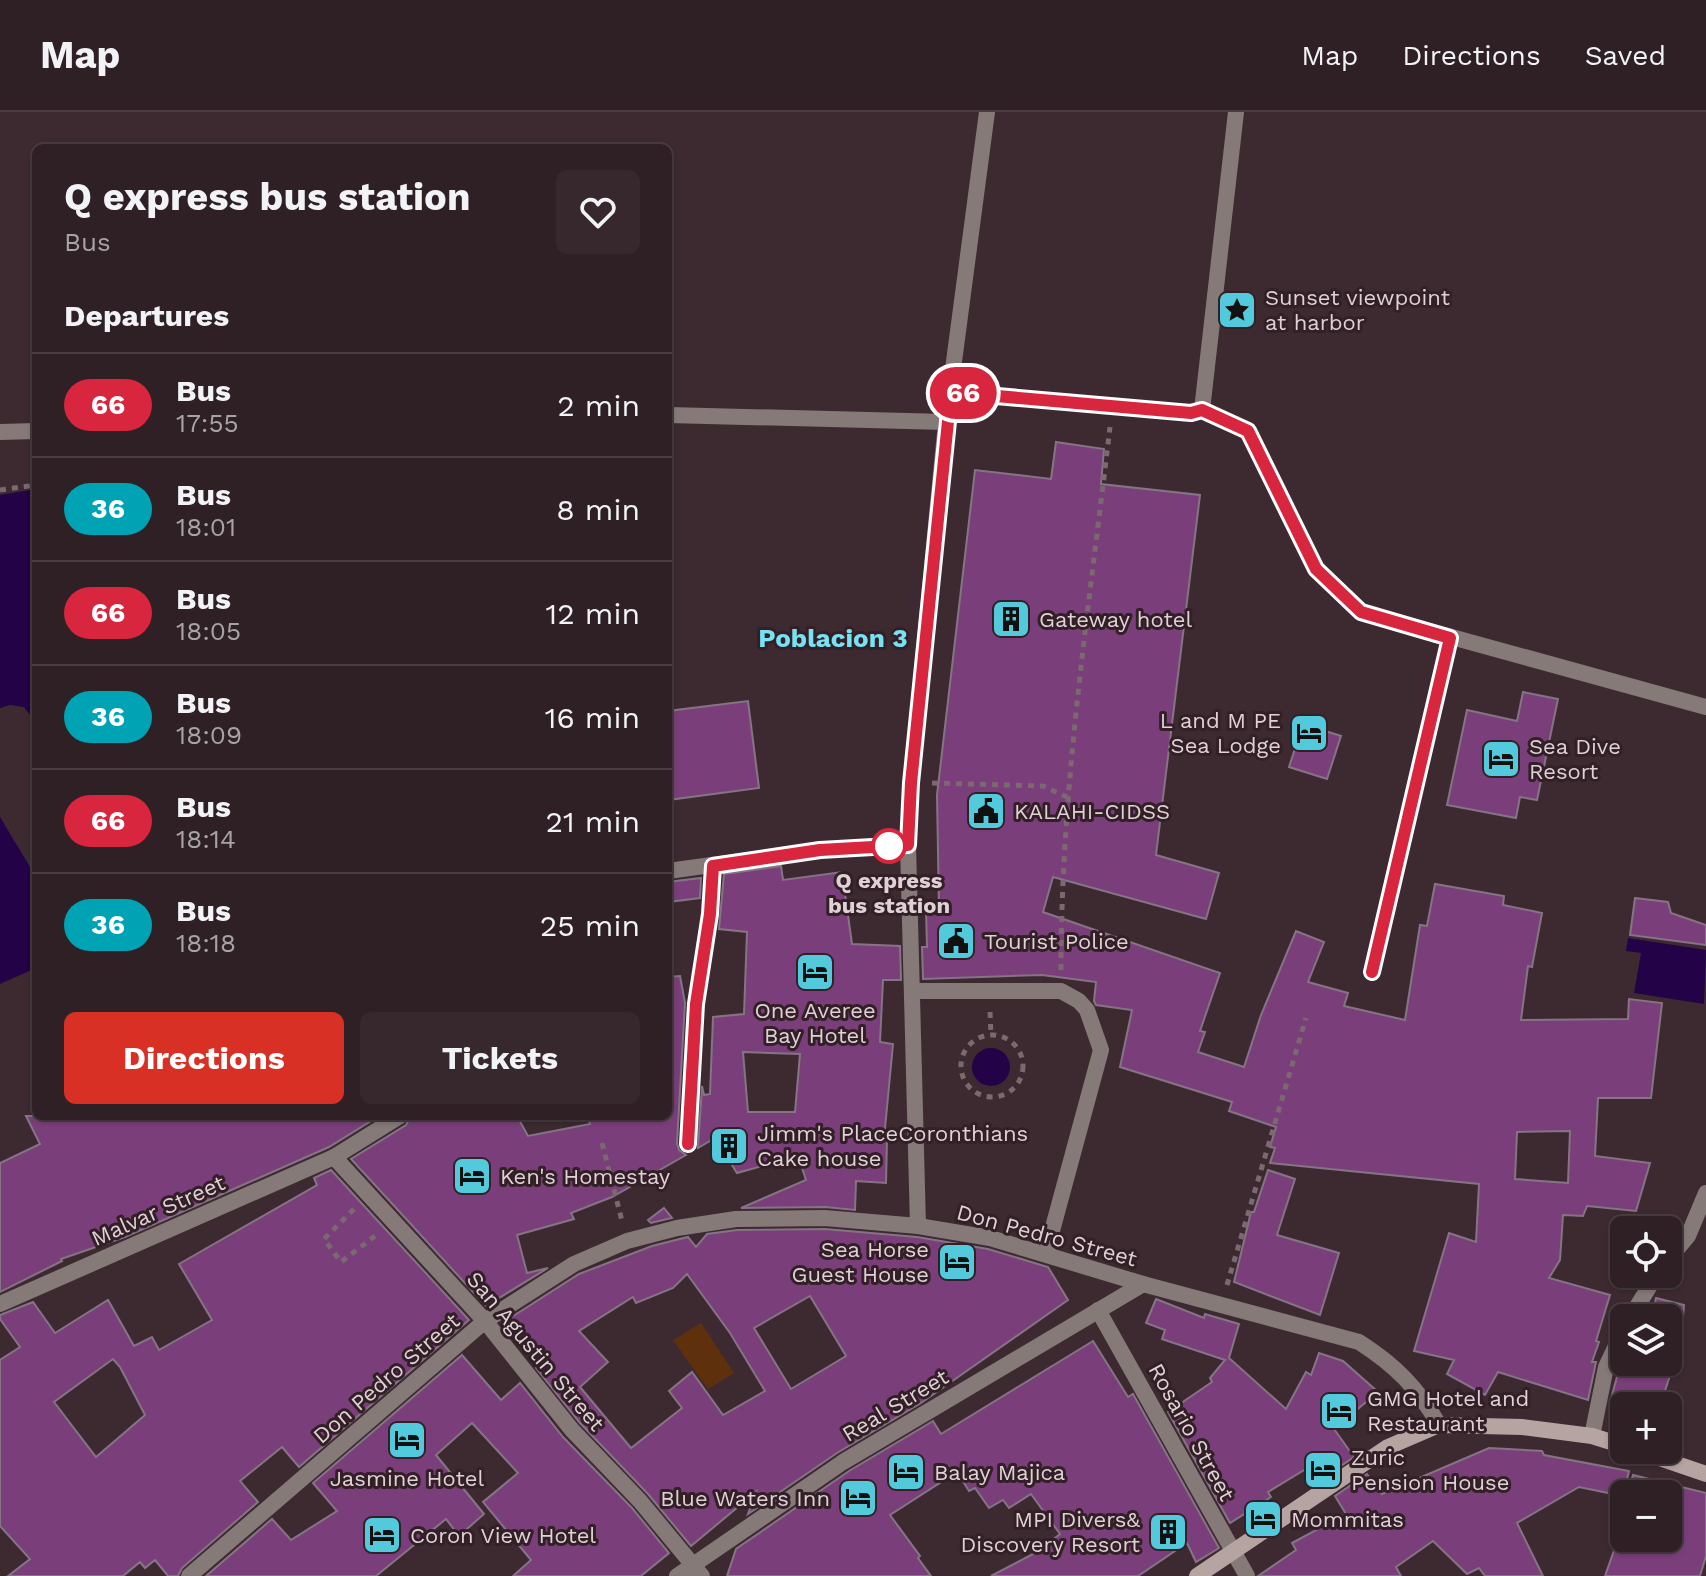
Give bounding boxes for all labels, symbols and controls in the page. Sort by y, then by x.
text: Map [40,33,120,77]
text: Map [1301,39,1358,72]
text: Directions [1402,39,1541,72]
text: Saved [1585,39,1666,72]
button: heart [556,170,640,254]
text: Q express bus station [64,175,470,219]
text: Bus [64,227,111,257]
place label: Sunset viewpoint at harbor [1265,285,1450,335]
place icon: Sunset viewpoint at harbor [1216,289,1258,331]
text: Departures [64,298,229,333]
line badge: 66 [927,367,999,419]
text: Bus [176,373,231,408]
text: 66 [946,376,980,409]
text: 66 [91,388,125,421]
text: 2 min [557,388,640,423]
text: 17:55 [176,408,239,438]
text: Bus [176,477,231,512]
text: 36 [91,492,125,525]
text: 8 min [556,492,640,527]
text: 18:01 [176,512,236,542]
text: Bus [176,581,231,616]
text: 66 [91,596,125,629]
text: 12 min [545,596,640,631]
building icon: Gateway hotel [990,598,1032,640]
place label: Gateway hotel [1039,607,1192,632]
text: 18:05 [176,616,241,646]
district label: Poblacion 3 [758,623,908,653]
text: Bus [176,685,231,720]
text: 36 [91,700,125,733]
text: 16 min [545,700,640,735]
place label: L and M PE Sea Lodge [1160,708,1281,758]
hotel icon: L and M PE Sea Lodge [1288,712,1330,754]
text: 18:09 [176,720,242,750]
place label: Sea Dive Resort [1529,734,1621,784]
hotel icon: Sea Dive Resort [1480,738,1522,780]
text: Bus [176,789,231,824]
public building icon: KALAHI-CIDSS [965,790,1007,832]
place label: KALAHI-CIDSS [1014,799,1170,824]
text: 66 [91,804,125,837]
text: 21 min [545,804,640,839]
text: 18:14 [176,824,236,854]
marker: Q express bus station [872,829,906,863]
place label: Q express bus station [828,868,950,918]
text: Bus [176,893,231,928]
text: 36 [91,908,125,941]
text: 25 min [540,908,640,943]
public building icon: Tourist Police [935,920,977,962]
text: 18:18 [176,928,236,958]
place label: Tourist Police [984,929,1129,954]
hotel icon: One Averee Bay Hotel [794,951,836,993]
place label: One Averee Bay Hotel [754,998,876,1048]
button: Directions [64,1012,344,1104]
button: Tickets [360,1012,640,1104]
place label: Jimm's PlaceCoronthians Cake house [757,1121,1028,1171]
building icon: Jimm's PlaceCoronthians Cake house [708,1125,750,1167]
hotel icon: Ken's Homestay [451,1155,493,1197]
place label: Ken's Homestay [500,1164,671,1189]
street label: Malvar Street [88,1170,229,1251]
street label: Don Pedro Street [954,1199,1140,1272]
map controls [1610,1216,1682,1552]
button: locate [1610,1216,1682,1288]
place label: Sea Horse Guest House [791,1237,929,1287]
hotel icon: Sea Horse Guest House [936,1241,978,1283]
street label: San Agustin Street [462,1267,610,1436]
button: layers [1610,1304,1682,1376]
street label: Don Pedro Street [308,1308,465,1449]
street label: Rosario Street [1143,1359,1240,1505]
street label: Real Street [838,1364,953,1447]
place label: GMG Hotel and Restaurant [1367,1386,1529,1436]
hotel icon: GMG Hotel and Restaurant [1318,1390,1360,1432]
button: + [1610,1392,1682,1464]
hotel icon: Jasmine Hotel [386,1419,428,1461]
place label: Zuric Pension House [1351,1445,1509,1495]
hotel icon: Zuric Pension House [1302,1449,1344,1491]
hotel icon: Balay Majica [885,1451,927,1493]
place label: Balay Majica [934,1460,1065,1485]
place label: Jasmine Hotel [330,1466,484,1491]
hotel icon: Blue Waters Inn [837,1477,879,1519]
button: − [1610,1480,1682,1552]
place label: Blue Waters Inn [660,1486,830,1511]
hotel icon: Mommitas [1242,1498,1284,1540]
place label: MPI Divers& Discovery Resort [961,1507,1140,1557]
place label: Mommitas [1291,1507,1404,1532]
building icon: MPI Divers& Discovery Resort [1147,1511,1189,1553]
hotel icon: Coron View Hotel [361,1514,403,1556]
place label: Coron View Hotel [410,1523,596,1548]

